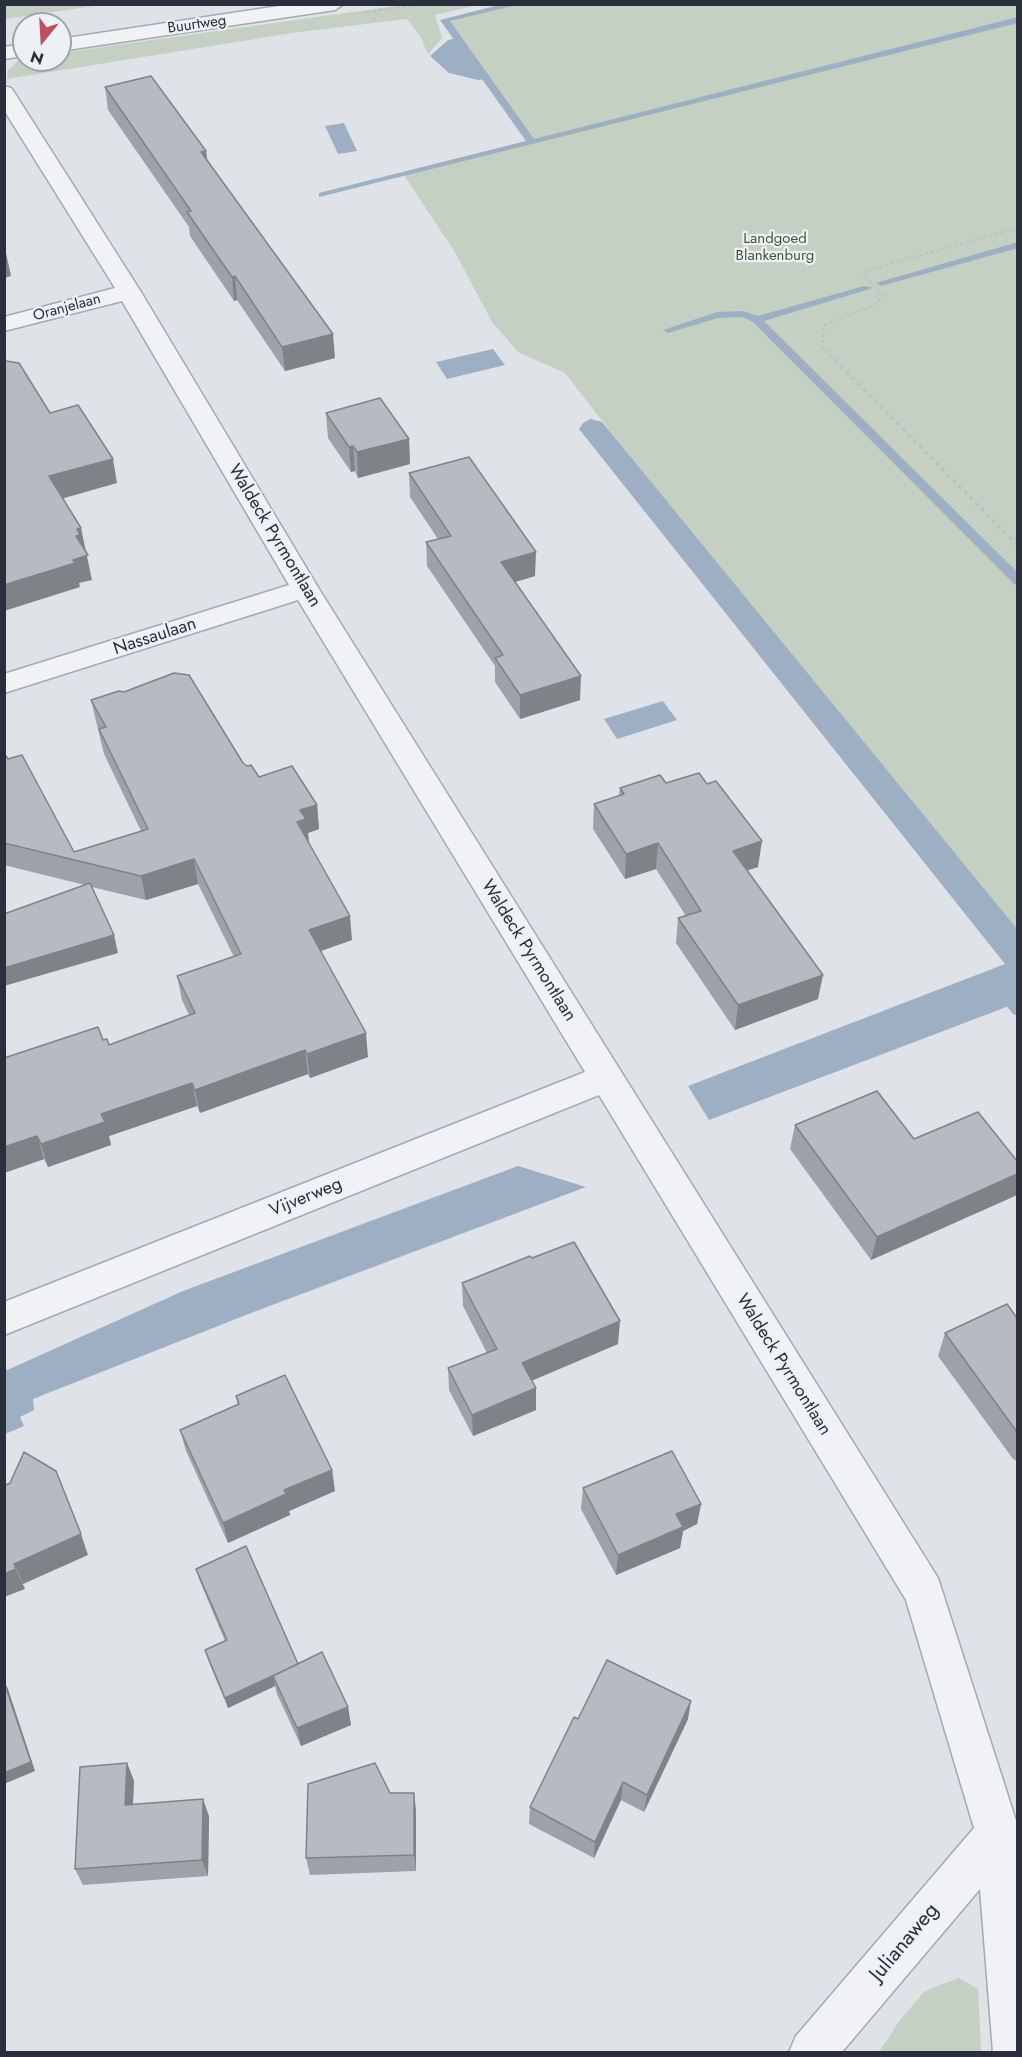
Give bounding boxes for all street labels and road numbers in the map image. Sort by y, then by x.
street label: Buurtweg [166,12,228,38]
street label: Oranjelaan [31,290,103,326]
street label: Waldeck Pyrmontlaan [223,461,325,611]
street label: Nassaulaan [111,613,199,661]
street label: Waldeck Pyrmontlaan [476,876,580,1026]
street label: Vijverweg [267,1174,345,1222]
street label: Waldeck Pyrmontlaan [731,1290,835,1440]
street label: Julianaweg [865,1899,945,1987]

